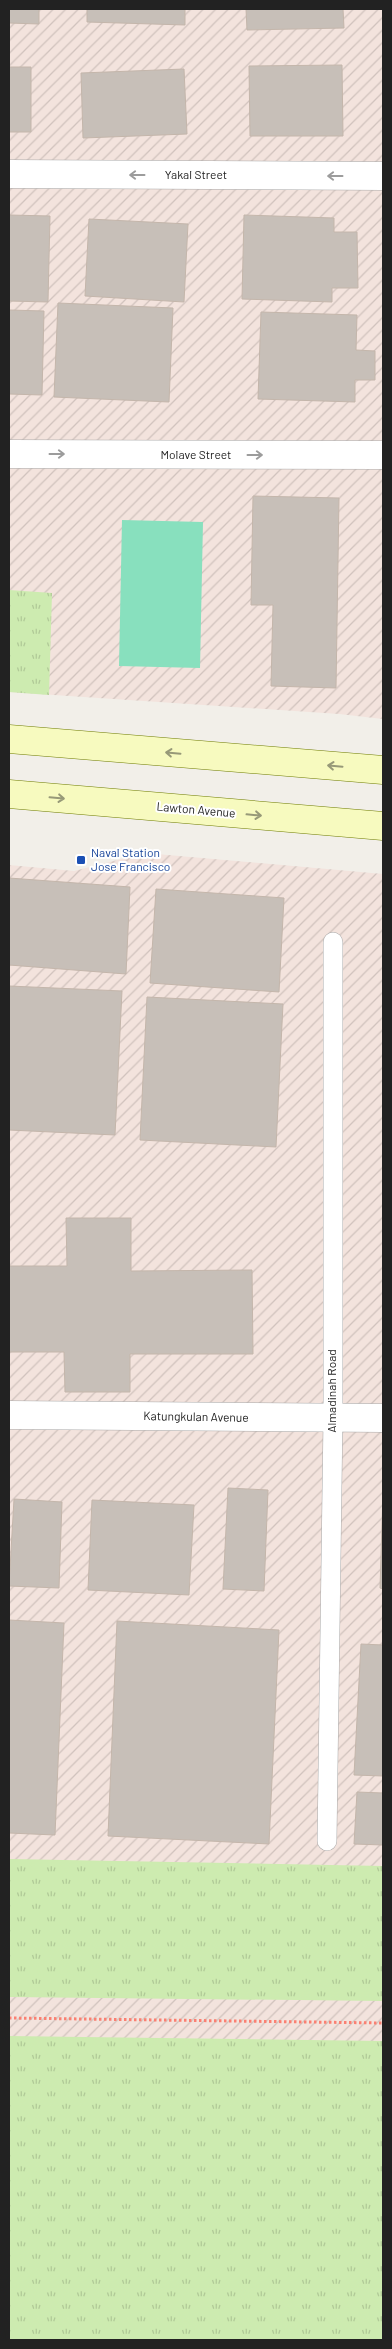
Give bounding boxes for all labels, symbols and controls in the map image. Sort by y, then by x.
street label: Yakal Street [165,167,227,181]
one-way arrow [129,170,145,179]
one-way arrow [327,171,343,180]
street label: Molave Street [161,447,232,461]
one-way arrow [49,449,65,459]
one-way arrow [246,450,263,460]
one-way arrow [165,748,181,757]
one-way arrow [327,762,343,771]
one-way arrow [49,793,65,803]
street label: Lawton Avenue [156,799,236,819]
one-way arrow [246,810,262,820]
place label: Naval Station Jose Francisco [91,845,170,873]
marker: Naval Station Jose Francisco [75,854,87,866]
street label: Almadinah Road [324,1349,338,1433]
street label: Katungkulan Avenue [143,1408,249,1424]

